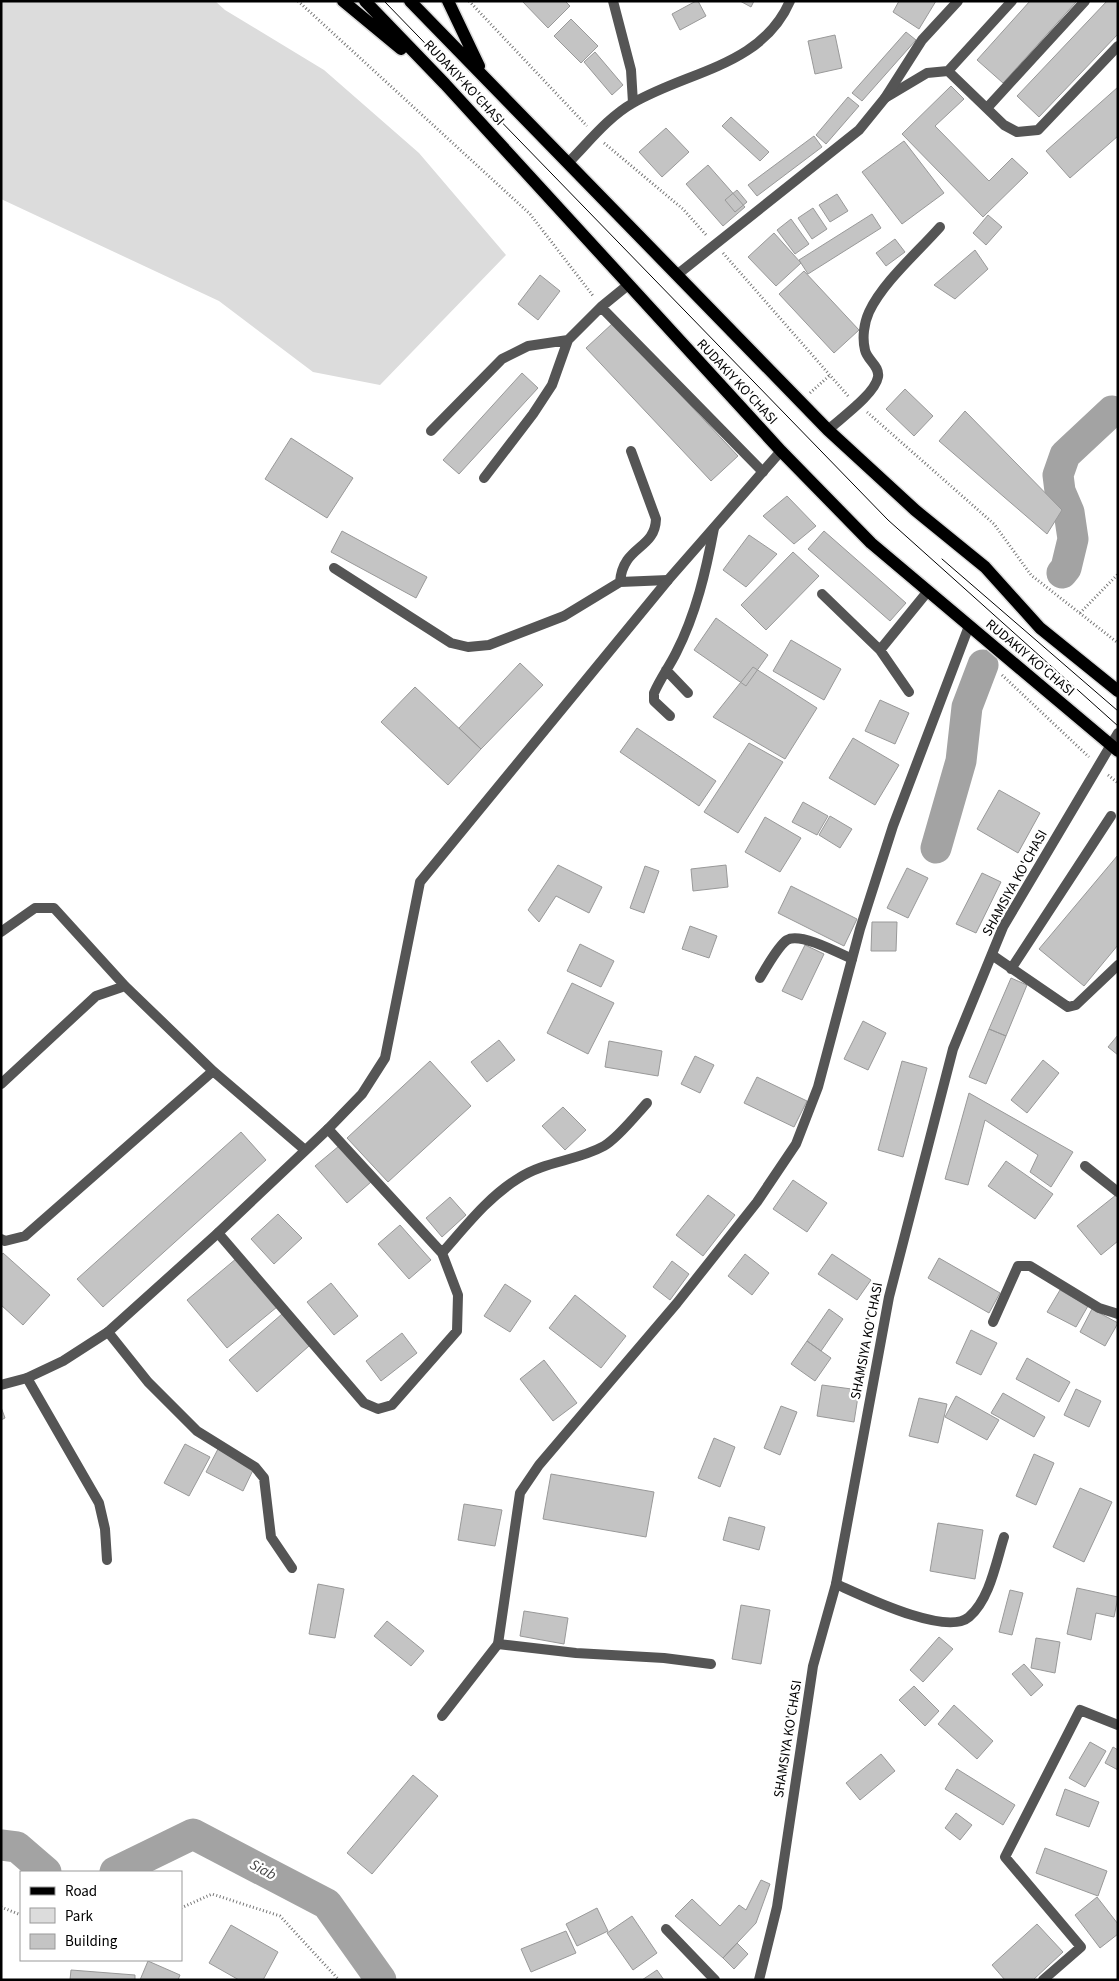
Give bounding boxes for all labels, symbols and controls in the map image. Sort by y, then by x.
street label: RUDAKIY KO'CHASI [419,36,509,130]
street label: RUDAKIY KO'CHASI [692,335,782,429]
street label: RUDAKIY KO'CHASI [981,615,1079,701]
street label: SHAMSIYA KO'CHASI [977,826,1053,940]
street label: SHAMSIYA KO'CHASI [846,1281,888,1401]
street label: SHAMSIYA KO'CHASI [769,1679,807,1799]
water label: Siab [246,1854,280,1886]
legend [20,1871,182,1961]
text: Road [65,1881,97,1902]
text: Park [65,1906,94,1927]
text: Building [65,1931,118,1952]

